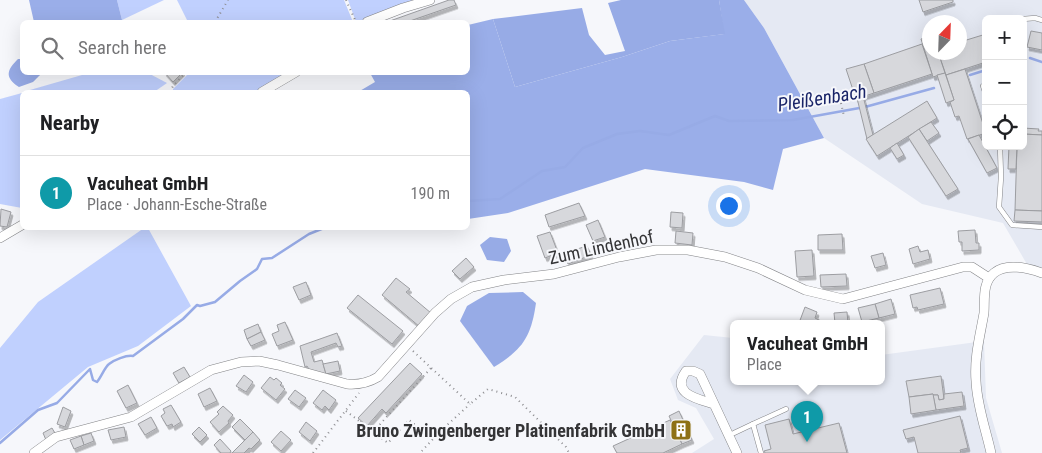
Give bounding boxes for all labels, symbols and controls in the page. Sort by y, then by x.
north arrow [922,15,967,60]
map controls [982,15,1027,150]
button: + [982,15,1027,60]
search box [20,20,470,75]
icon: search [38,34,66,62]
text: Search here [78,36,166,59]
button: − [982,60,1027,105]
water label: Pleißenbach [776,80,868,116]
button: locate [982,105,1027,150]
text: Nearby [40,111,99,135]
text: Vacuheat GmbH [87,172,208,195]
text: 1 [52,184,60,203]
text: 190 m [411,184,450,203]
your location [716,193,742,219]
text: Place · Johann-Esche-Straße [87,195,267,214]
street label: Zum Lindenhof [547,226,656,268]
popup [730,320,885,385]
text: Vacuheat GmbH [747,332,868,355]
text: Place [747,355,782,374]
pin: 1 [791,401,823,442]
building icon: Bruno Zwingenberger Platinenfabrik GmbH [669,418,693,442]
place label: Bruno Zwingenberger Platinenfabrik GmbH [356,420,665,441]

